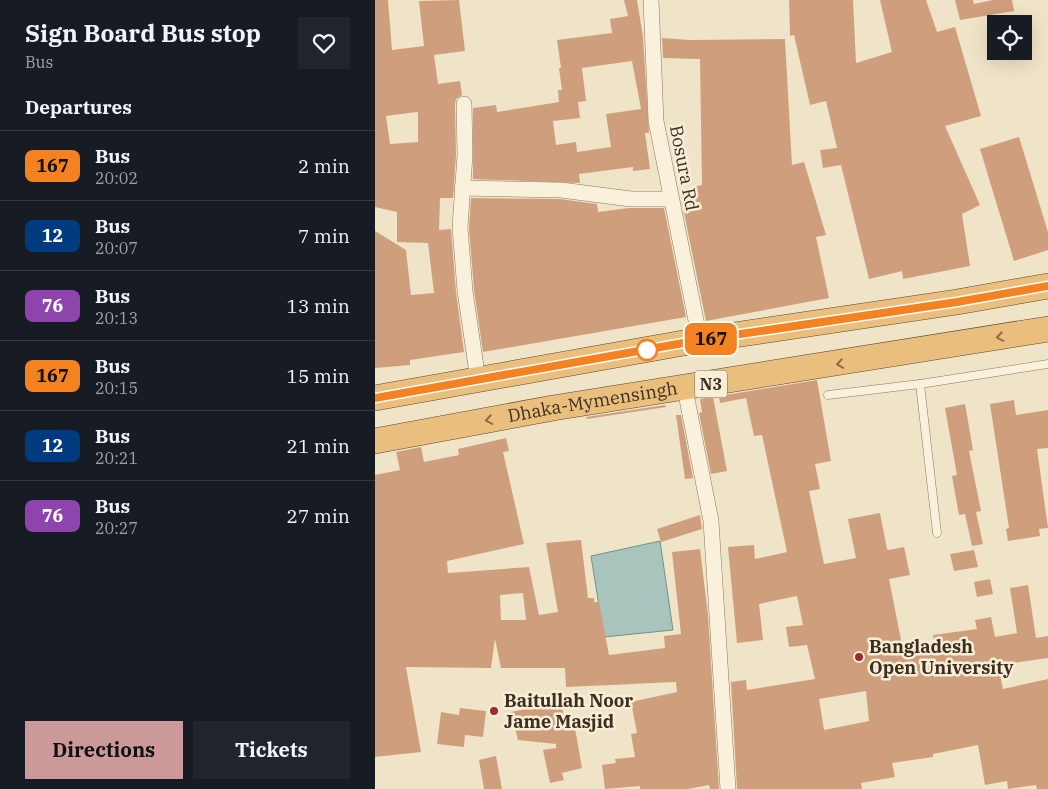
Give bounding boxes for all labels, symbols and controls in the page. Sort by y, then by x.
map controls [987,15,1032,60]
button: locate [987,15,1032,60]
text: Sign Board Bus stop [25,17,261,49]
button: heart [298,17,350,69]
text: Bus [25,52,53,72]
text: Departures [25,95,132,119]
street label: Bosura Rd [665,123,704,213]
text: Bus [95,144,130,168]
text: 167 [36,154,69,177]
text: 2 min [298,154,350,178]
text: 20:02 [95,168,138,188]
text: Bus [95,214,130,238]
text: 12 [42,224,63,247]
text: 7 min [298,224,350,248]
text: 20:07 [95,238,138,258]
text: Bus [95,284,130,308]
text: 76 [42,294,63,317]
text: 13 min [287,294,350,318]
text: 20:13 [95,308,138,328]
line badge: 167 [682,323,740,355]
text: 167 [695,327,727,350]
one-way arrow [996,332,1004,342]
unlabelled marker [636,339,658,361]
text: Bus [95,354,130,378]
one-way arrow [835,358,844,368]
text: 167 [36,364,69,387]
text: 15 min [287,364,350,388]
road number: N3 [695,370,727,398]
street label: Dhaka-Mymensingh [506,376,679,427]
text: 20:15 [95,378,138,398]
one-way arrow [485,414,494,425]
text: Bus [95,424,130,448]
text: 12 [42,434,63,457]
text: 21 min [287,434,350,458]
text: 20:21 [95,448,138,468]
text: Bus [95,494,130,518]
text: 76 [42,504,63,527]
text: 27 min [287,504,350,528]
text: 20:27 [95,518,138,538]
place label: Bangladesh Open University [869,635,1014,679]
marker: Bangladesh Open University [853,651,865,663]
place label: Baitullah Noor Jame Masjid [504,689,633,733]
marker: Baitullah Noor Jame Masjid [488,705,500,717]
button: Directions [25,721,183,779]
button: Tickets [193,721,350,779]

